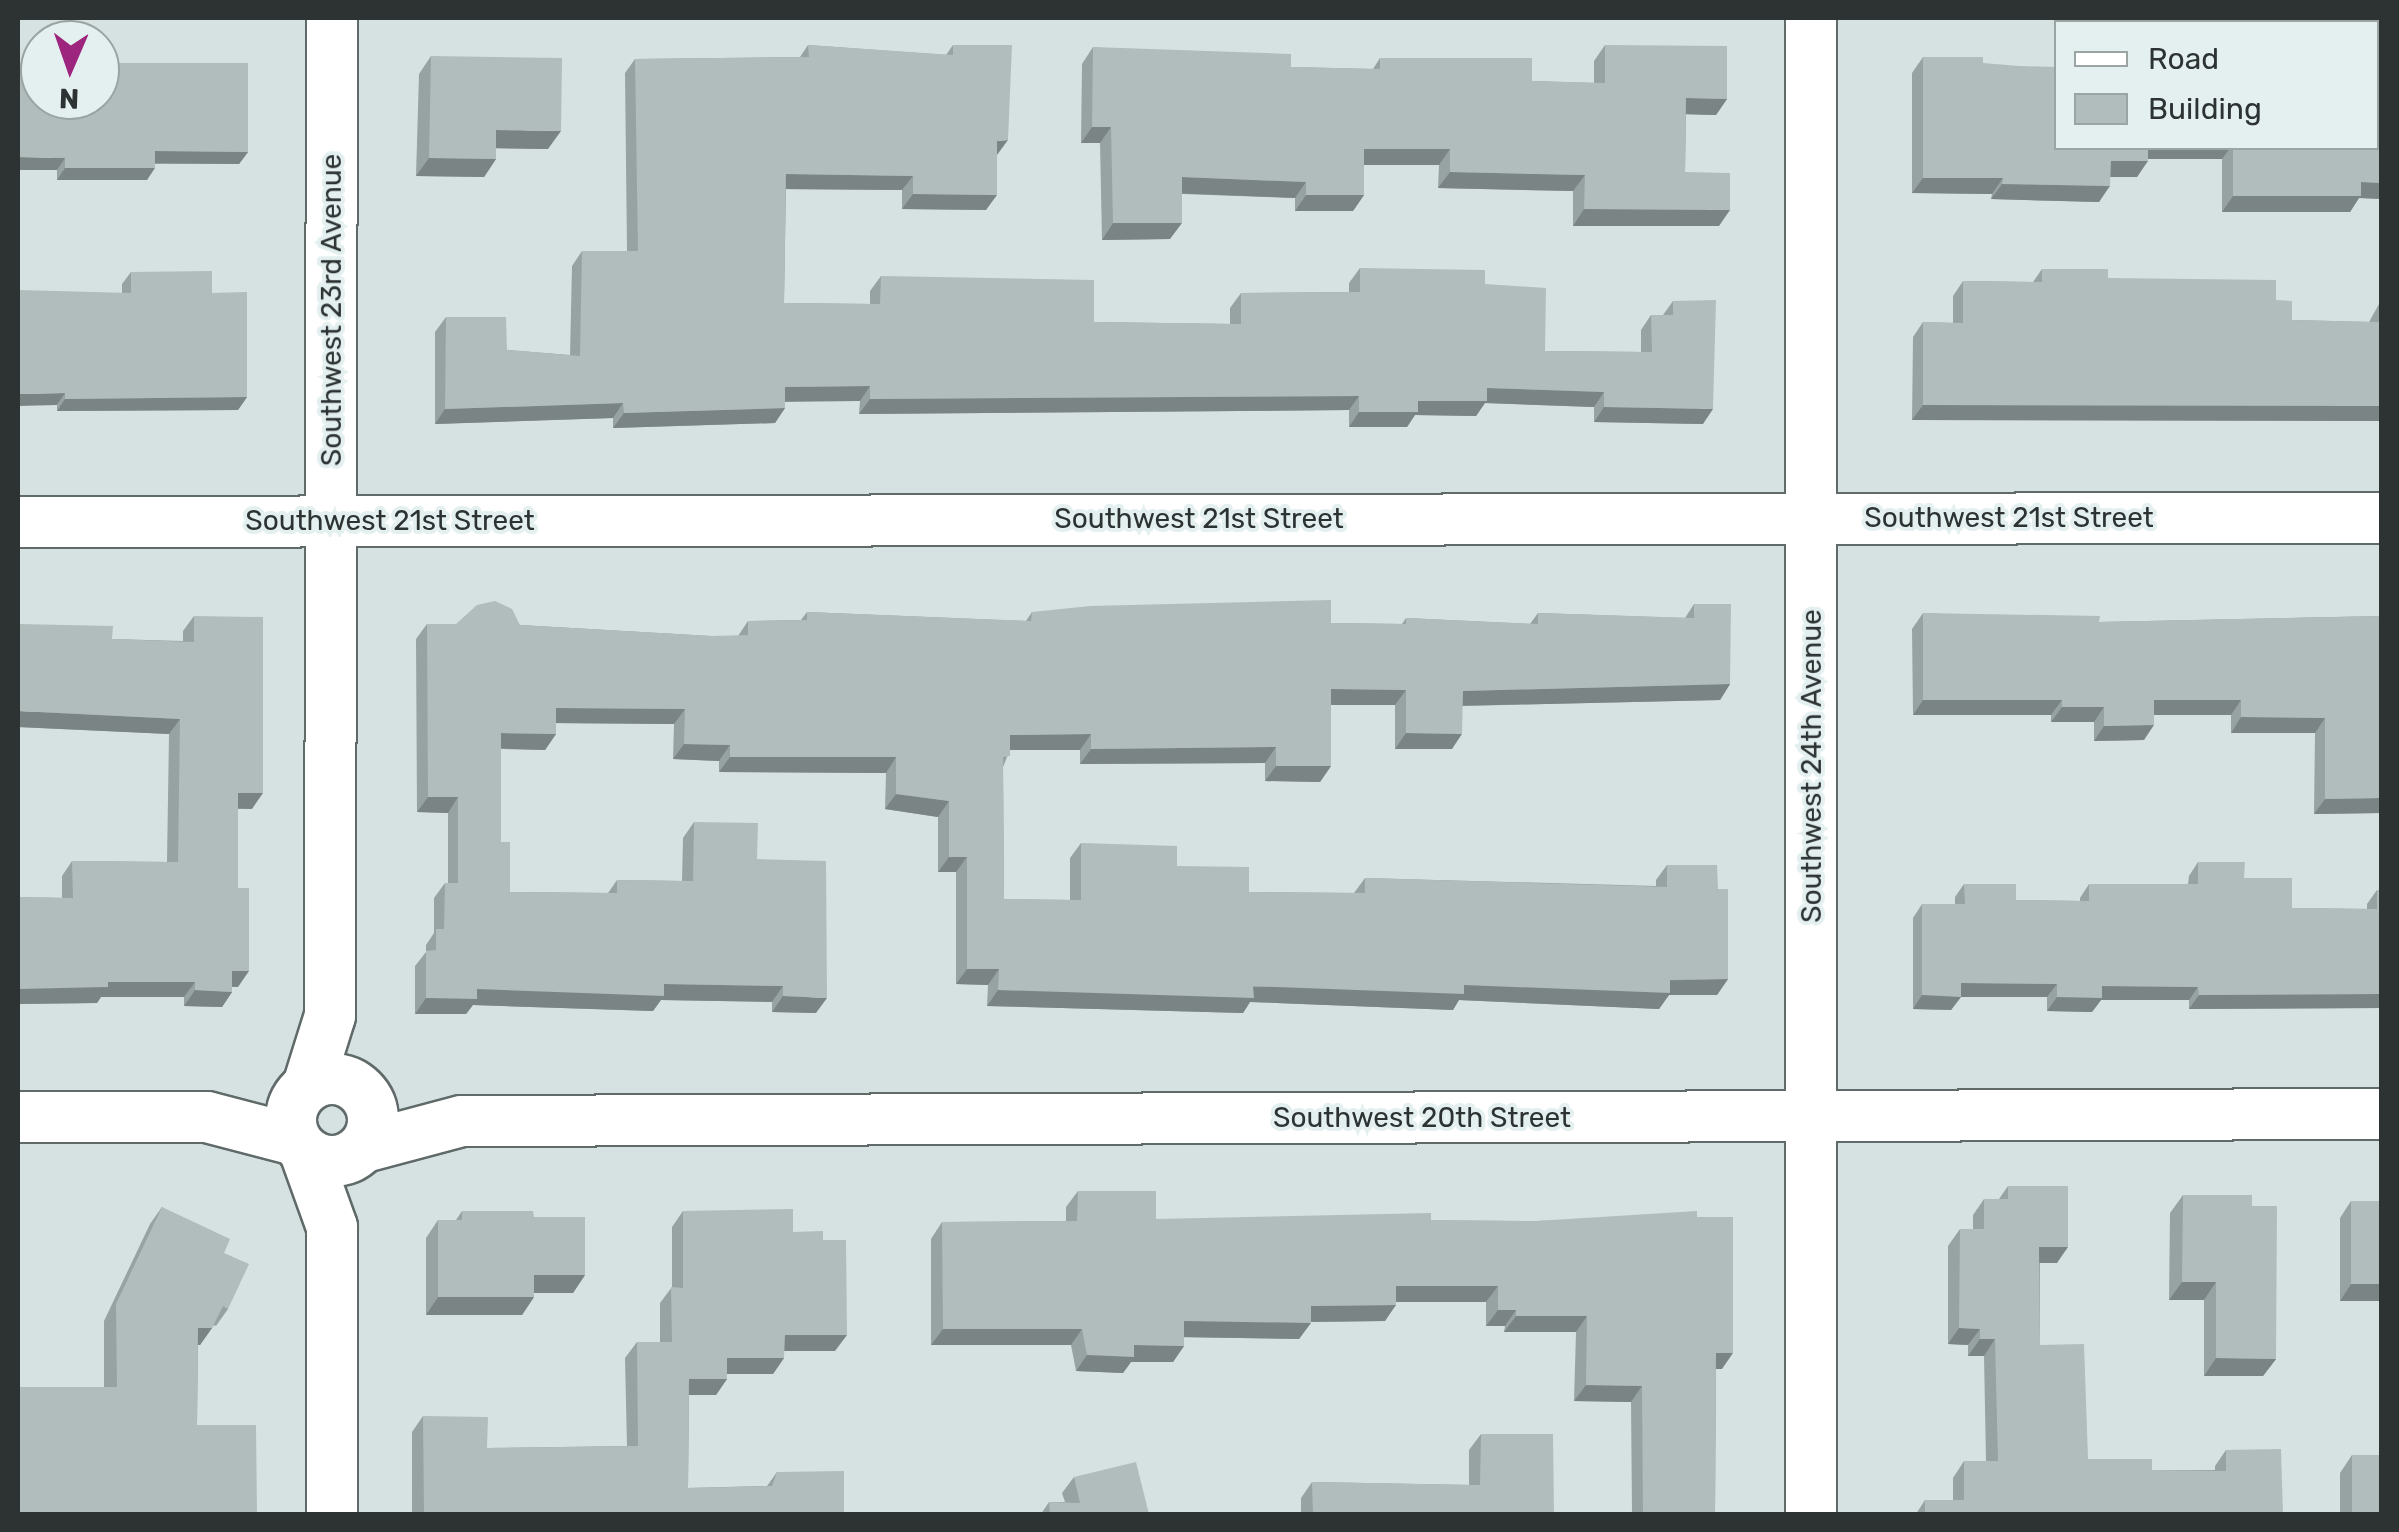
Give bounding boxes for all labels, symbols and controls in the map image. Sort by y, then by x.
north arrow [20,20,120,120]
legend [2054,20,2379,150]
text: Road [2148,41,2219,77]
text: N [58,82,80,115]
text: Building [2148,91,2262,127]
street label: Southwest 23rd Avenue [315,153,349,467]
street label: Southwest 21st Street [1864,501,2154,535]
street label: Southwest 21st Street [1054,502,1344,536]
street label: Southwest 21st Street [245,504,535,538]
street label: Southwest 24th Avenue [1795,609,1829,923]
street label: Southwest 20th Street [1273,1101,1571,1135]

